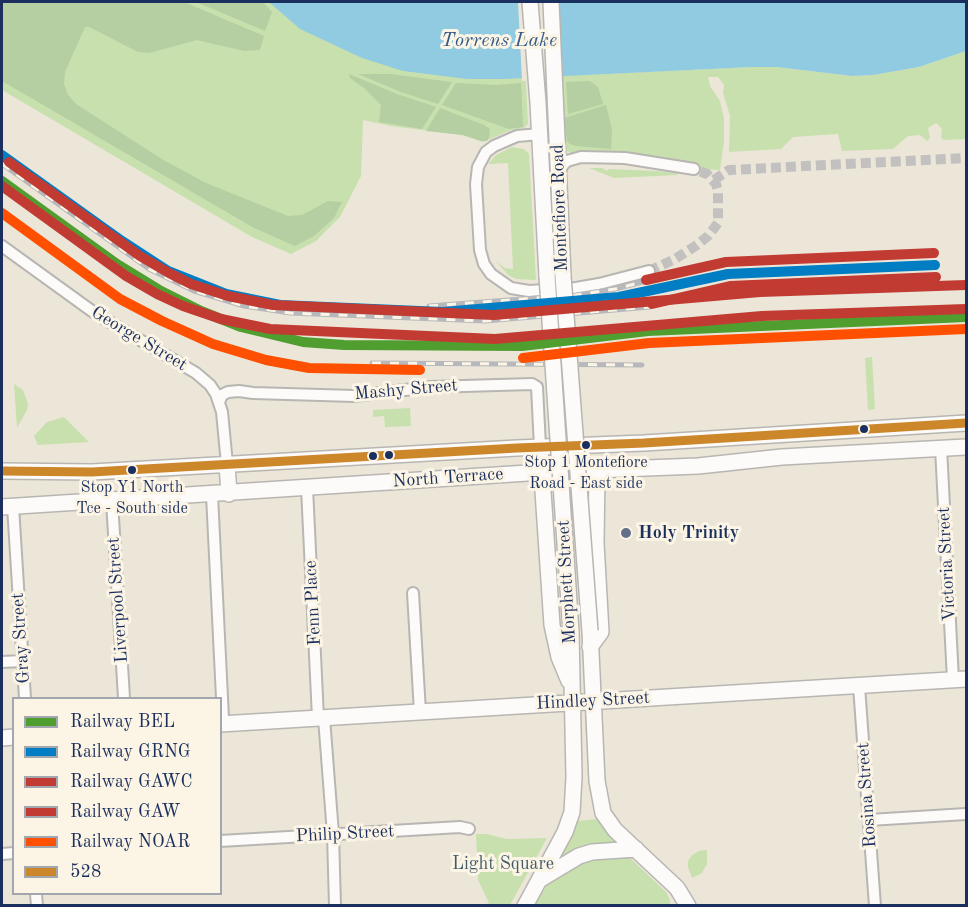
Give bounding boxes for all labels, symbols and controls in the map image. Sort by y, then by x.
water label: Torrens Lake [441,29,557,53]
street label: Montefiore Road [547,144,573,272]
street label: George Street [87,302,191,376]
street label: Mashy Street [353,375,459,405]
unlabelled marker [858,423,870,435]
marker: Stop 1 Montefiore Road - East side [580,439,592,451]
unlabelled marker [383,449,395,461]
unlabelled marker [367,450,379,462]
place label: Stop 1 Montefiore Road - East side [524,453,648,491]
street label: North Terrace [392,463,504,493]
marker: Stop Y1 North Tce - South side [126,464,138,476]
place label: Stop Y1 North Tce - South side [76,478,188,516]
street label: Victoria Street [933,506,961,622]
street label: Morphett Street [553,519,581,645]
place label: Holy Trinity [638,522,739,544]
marker: Holy Trinity [619,526,633,540]
street label: Liverpool Street [103,536,133,664]
street label: Fenn Place [300,560,326,646]
street label: Gray Street [7,592,35,684]
street label: Hindley Street [536,687,650,715]
legend [12,697,222,895]
text: Railway BEL [70,713,175,731]
street label: Rosina Street [853,741,881,849]
text: Railway GRNG [70,743,191,761]
text: Railway GAWC [70,773,193,791]
text: Railway GAW [70,803,180,821]
street label: Philip Street [295,821,395,847]
text: Railway NOAR [70,833,190,851]
park label: Light Square [452,853,554,875]
text: 528 [70,863,101,881]

